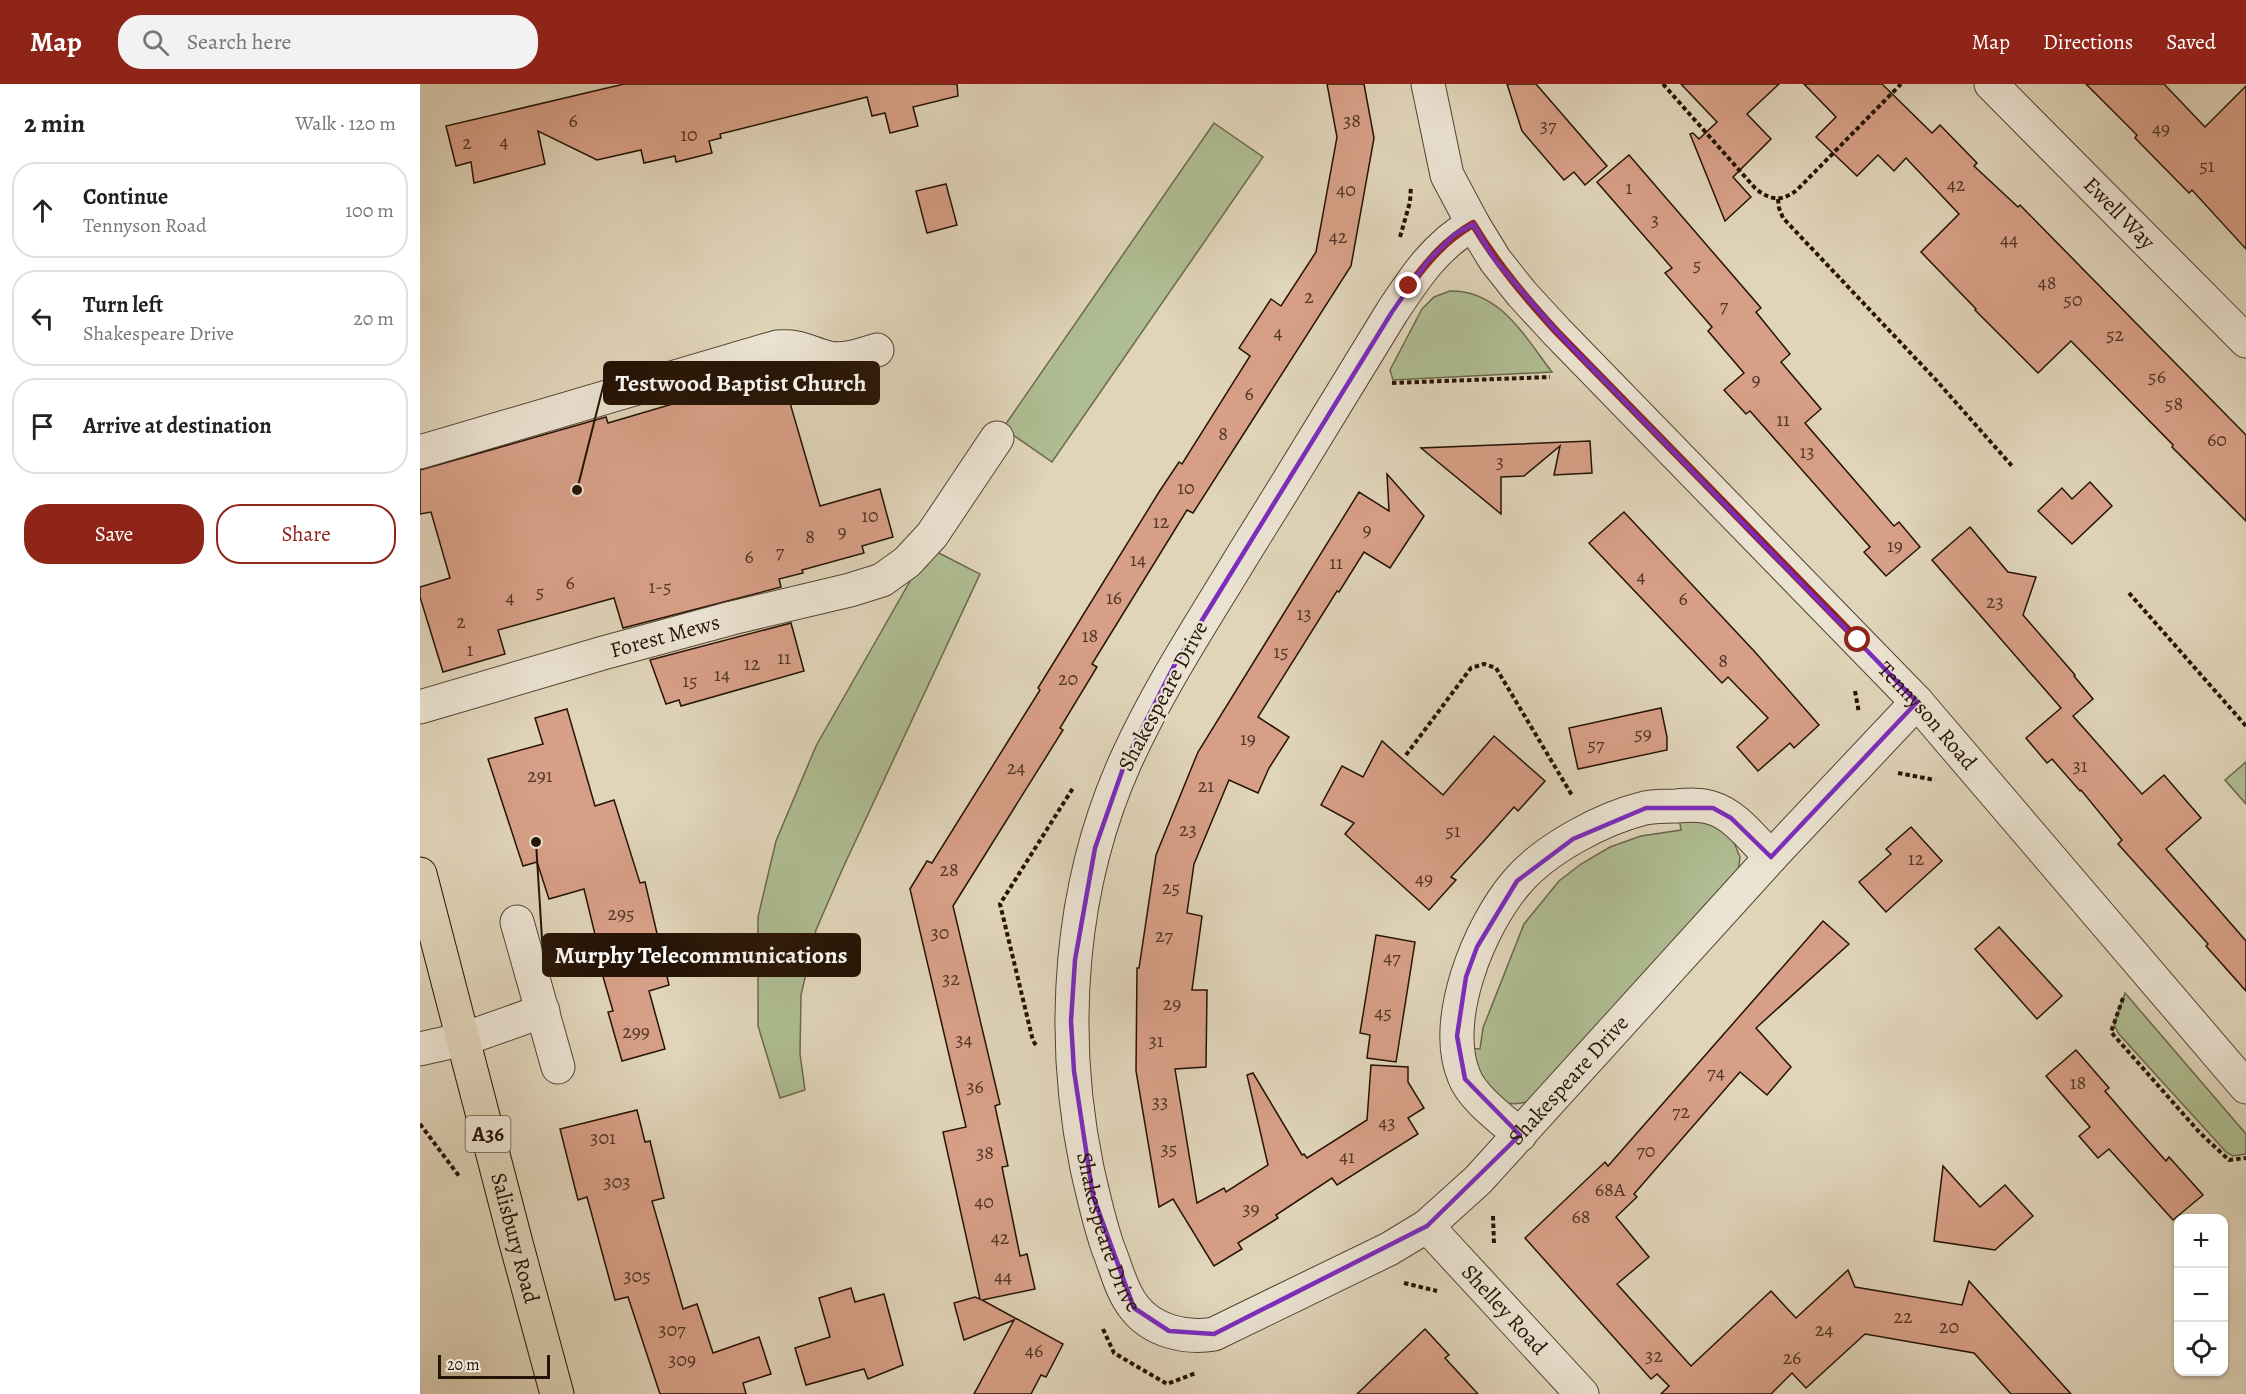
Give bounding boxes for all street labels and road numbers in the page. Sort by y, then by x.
street label: Ewell Way [2077,170,2162,256]
street label: Forest Mews [607,607,723,665]
street label: Shakespeare Drive [1111,616,1215,776]
street label: Tennyson Road [1871,655,1984,777]
street label: Shakespeare Drive [1502,1009,1635,1152]
road number: A36 [466,1116,510,1152]
street label: Shakespeare Drive [1069,1150,1148,1319]
street label: Salisbury Road [483,1169,547,1307]
street label: Shelley Road [1455,1258,1554,1362]

